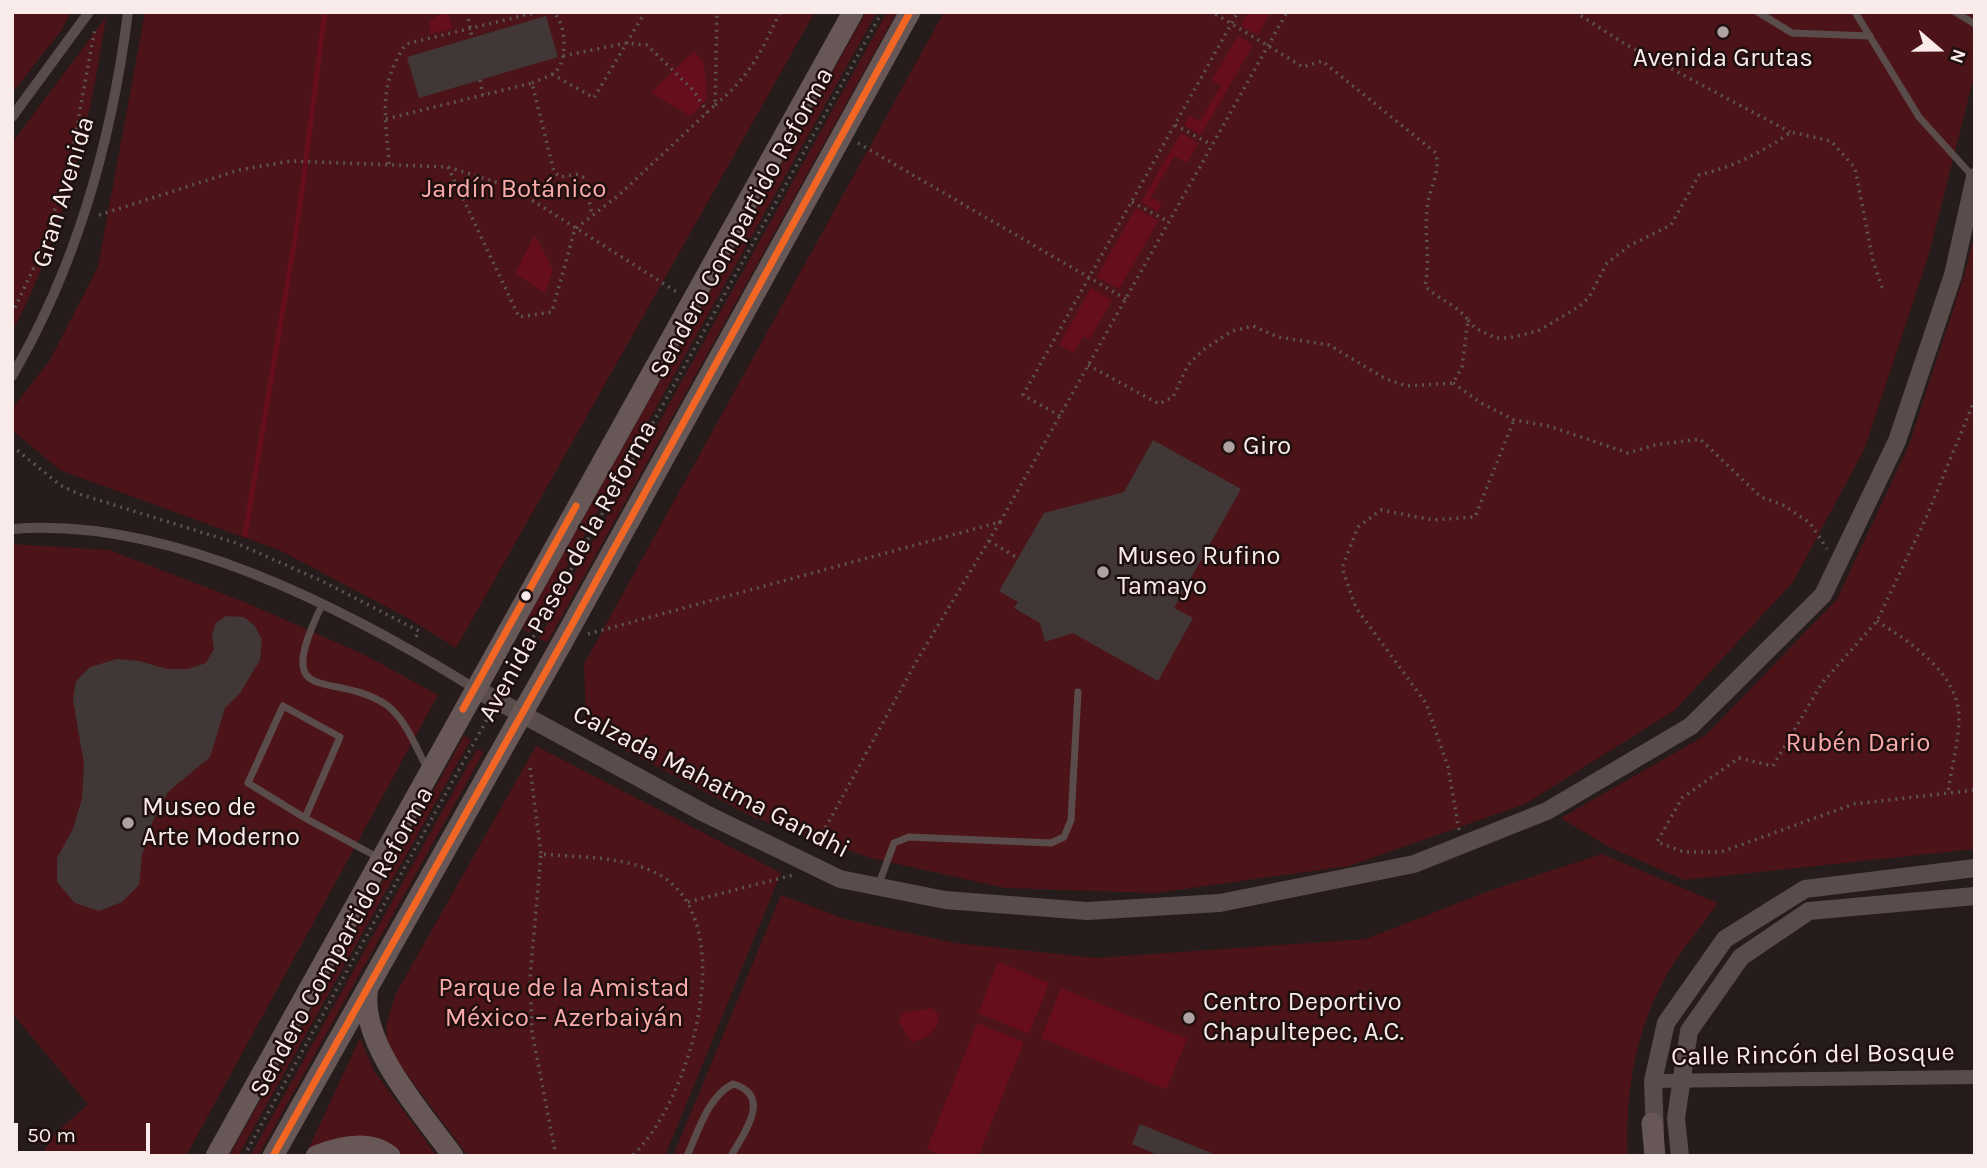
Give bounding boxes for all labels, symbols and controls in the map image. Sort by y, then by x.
north arrow [1903,14,1973,84]
marker: Avenida Grutas [1715,24,1731,40]
place label: Avenida Grutas [1633,43,1813,75]
text: N [1945,46,1970,66]
street label: Sendero Compartido Reforma [643,62,841,384]
street label: Gran Avenida [26,113,102,271]
park label: Jardín Botánico [422,174,606,206]
street label: Avenida Paseo de la Reforma [472,415,664,727]
place label: Giro [1243,431,1291,463]
marker: Giro [1221,439,1237,455]
place label: Museo Rufino Tamayo [1117,541,1280,602]
marker: Museo Rufino Tamayo [1095,564,1111,580]
unlabelled marker [519,589,533,603]
street label: Calzada Mahatma Gandhi [567,699,855,865]
park label: Rubén Dario [1785,728,1931,760]
street label: Sendero Compartido Reforma [243,781,441,1103]
place label: Museo de Arte Moderno [142,792,300,854]
marker: Museo de Arte Moderno [120,815,136,831]
park label: Parque de la Amistad México – Azerbaiyán [438,973,690,1034]
place label: Centro Deportivo Chapultepec, A.C. [1203,987,1404,1048]
marker: Centro Deportivo Chapultepec, A.C. [1181,1010,1197,1026]
street label: Calle Rincón del Bosque [1671,1037,1955,1073]
scale bar [18,1108,154,1152]
text: 50 m [27,1123,76,1147]

